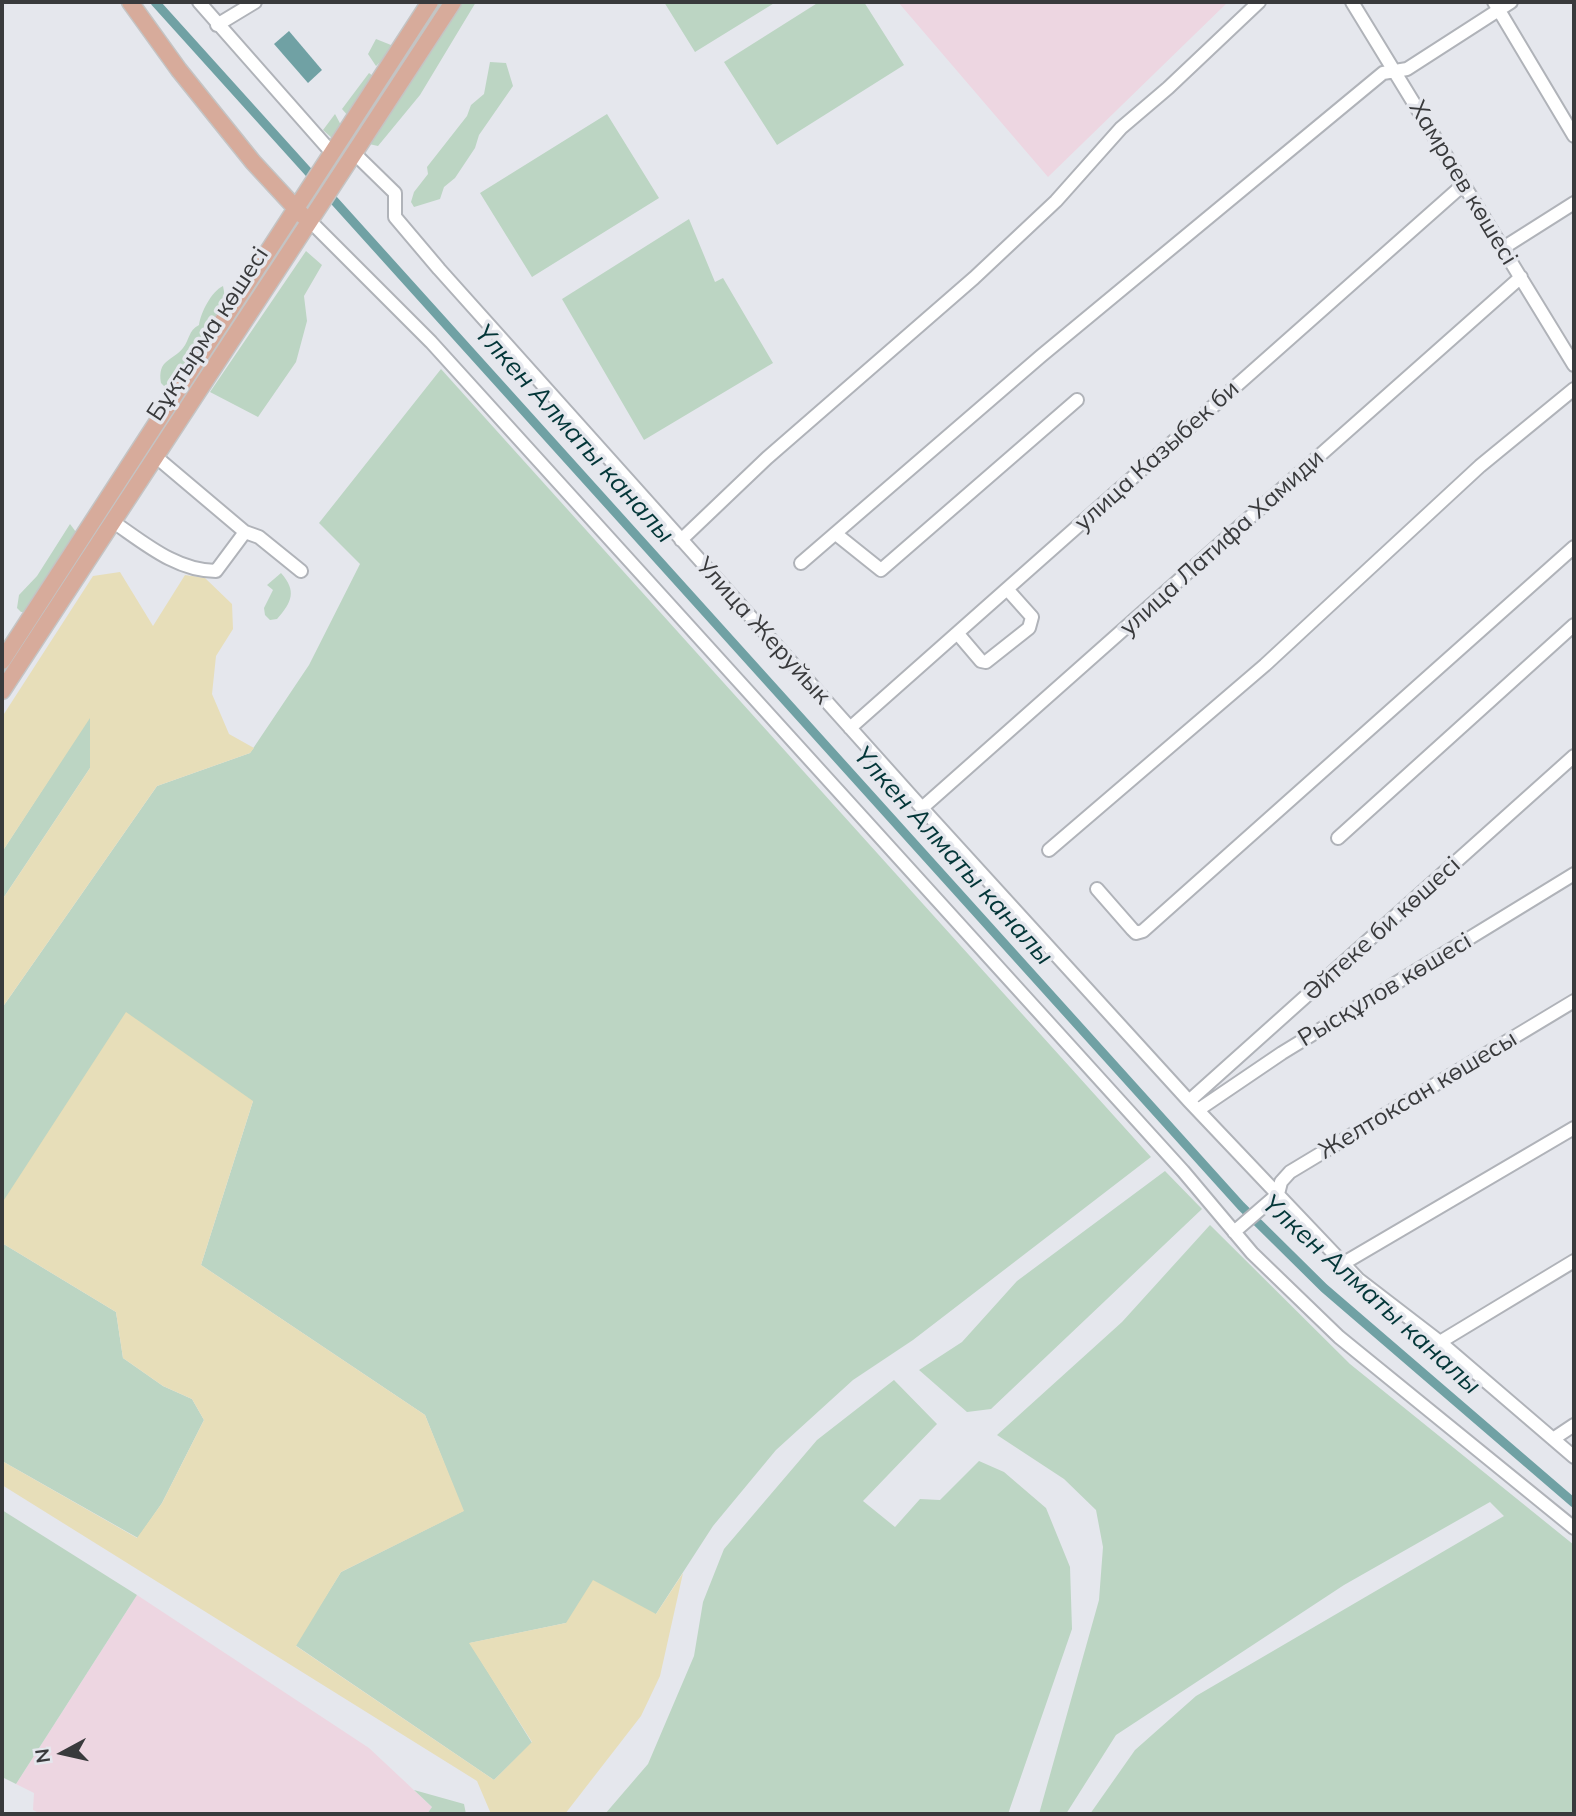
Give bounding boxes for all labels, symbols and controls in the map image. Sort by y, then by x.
street label: Хамраев көшесі [1403,96,1523,270]
street label: Бұқтырма көшесі [141,242,275,426]
water label: Үлкен Алматы каналы [468,318,680,550]
street label: улица Казыбек би [1069,375,1245,537]
street label: улица Латифа Хамиди [1114,444,1330,642]
street label: Улица Жеруйык [690,552,836,710]
water label: Үлкен Алматы каналы [847,740,1059,972]
street label: Әйтеке би көшесі [1298,851,1466,1007]
street label: Рысқұлов көшесі [1293,927,1477,1053]
street label: Желтоксан көшесы [1314,1024,1522,1166]
water label: Үлкен Алматы каналы [1255,1189,1487,1401]
north arrow [28,1718,98,1788]
text: N [29,1747,55,1765]

